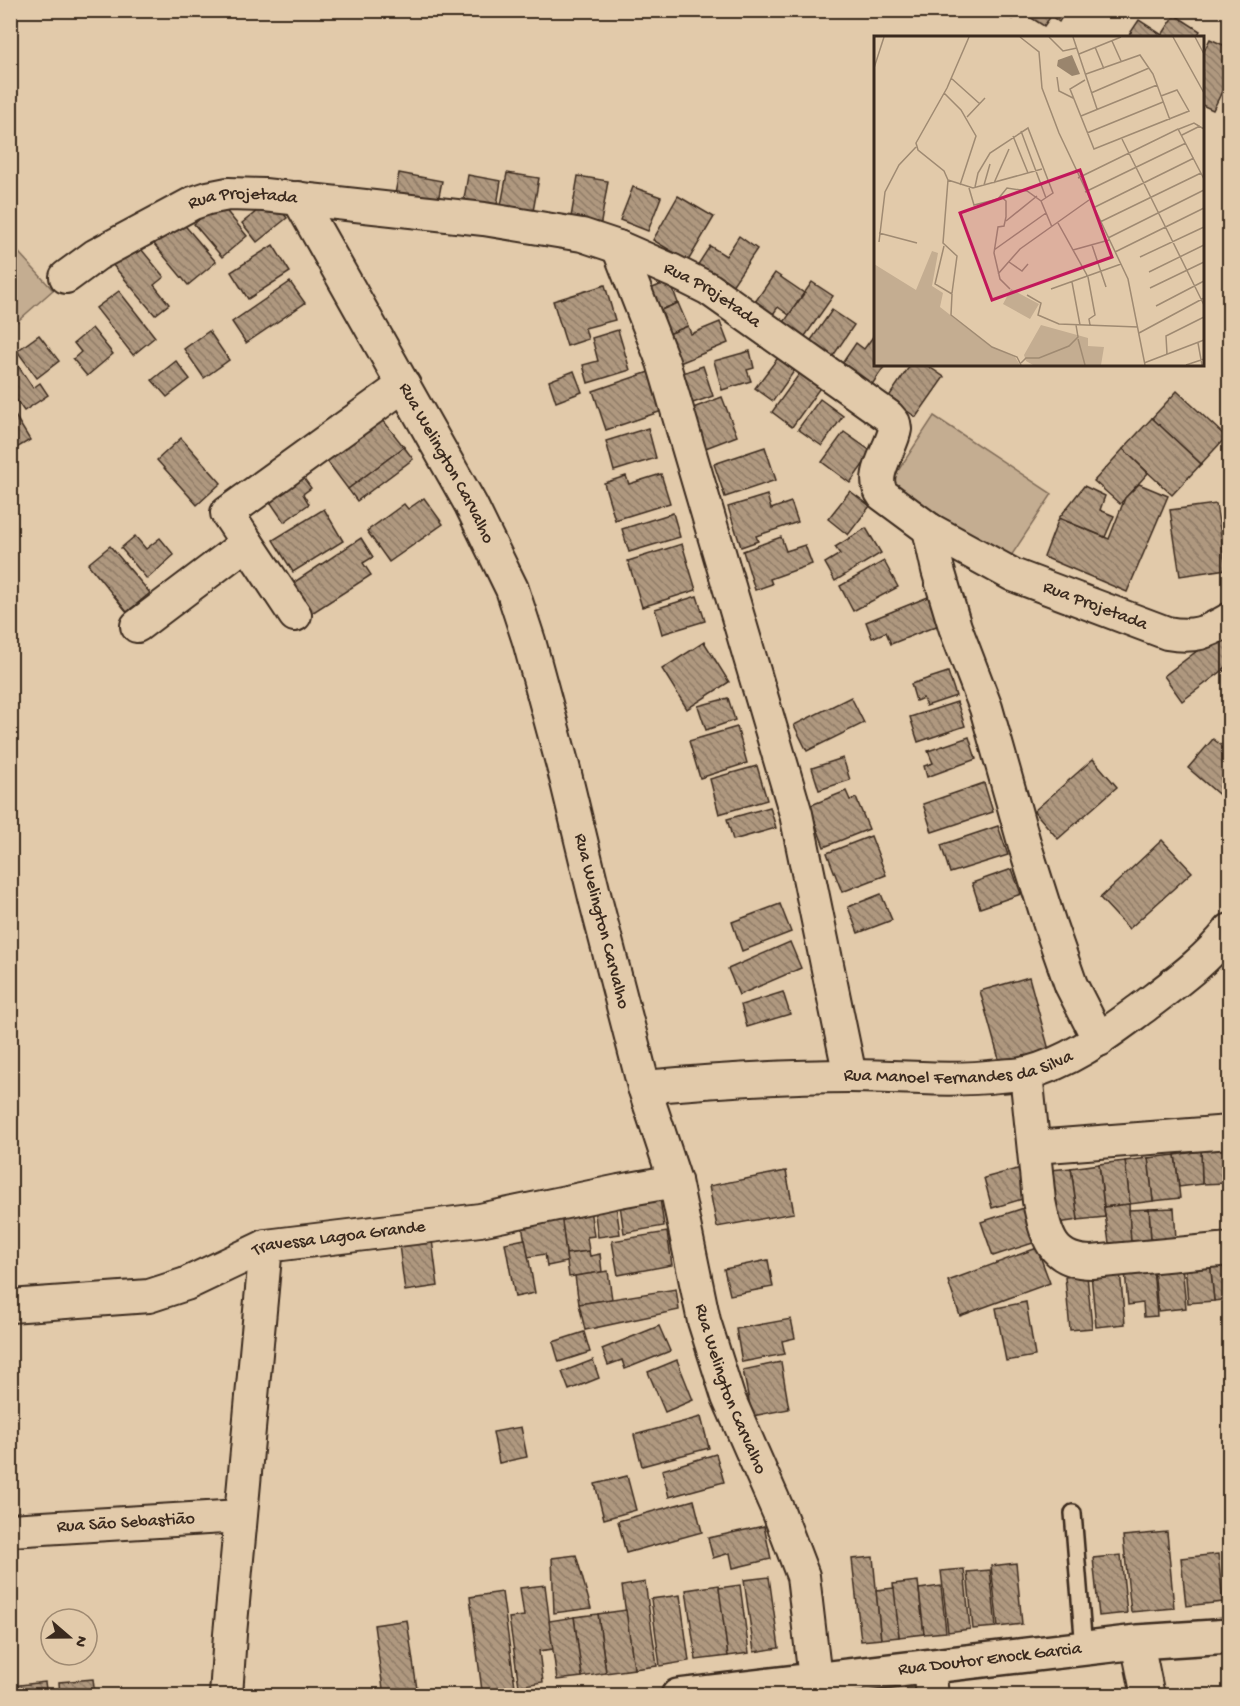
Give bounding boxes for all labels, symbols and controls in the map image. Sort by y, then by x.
inset map [874,36,1204,366]
street label: Rua Projetada [186,183,300,214]
street label: Rua Projetada [660,258,766,333]
street label: Rua Welington Carvalho [394,379,499,547]
street label: Rua Projetada [1040,577,1152,636]
street label: Rua Welington Carvalho [569,831,634,1011]
street label: Rua Manoel Fernandes da Silva [844,1046,1077,1089]
street label: Travessa Lagoa Grande [248,1216,427,1262]
street label: Rua Welington Carvalho [690,1302,771,1477]
street label: Rua São Sebastião [56,1508,196,1538]
north arrow [39,1607,99,1667]
text: N [69,1633,91,1650]
street label: Rua Doutor Enock Garcia [897,1638,1084,1681]

